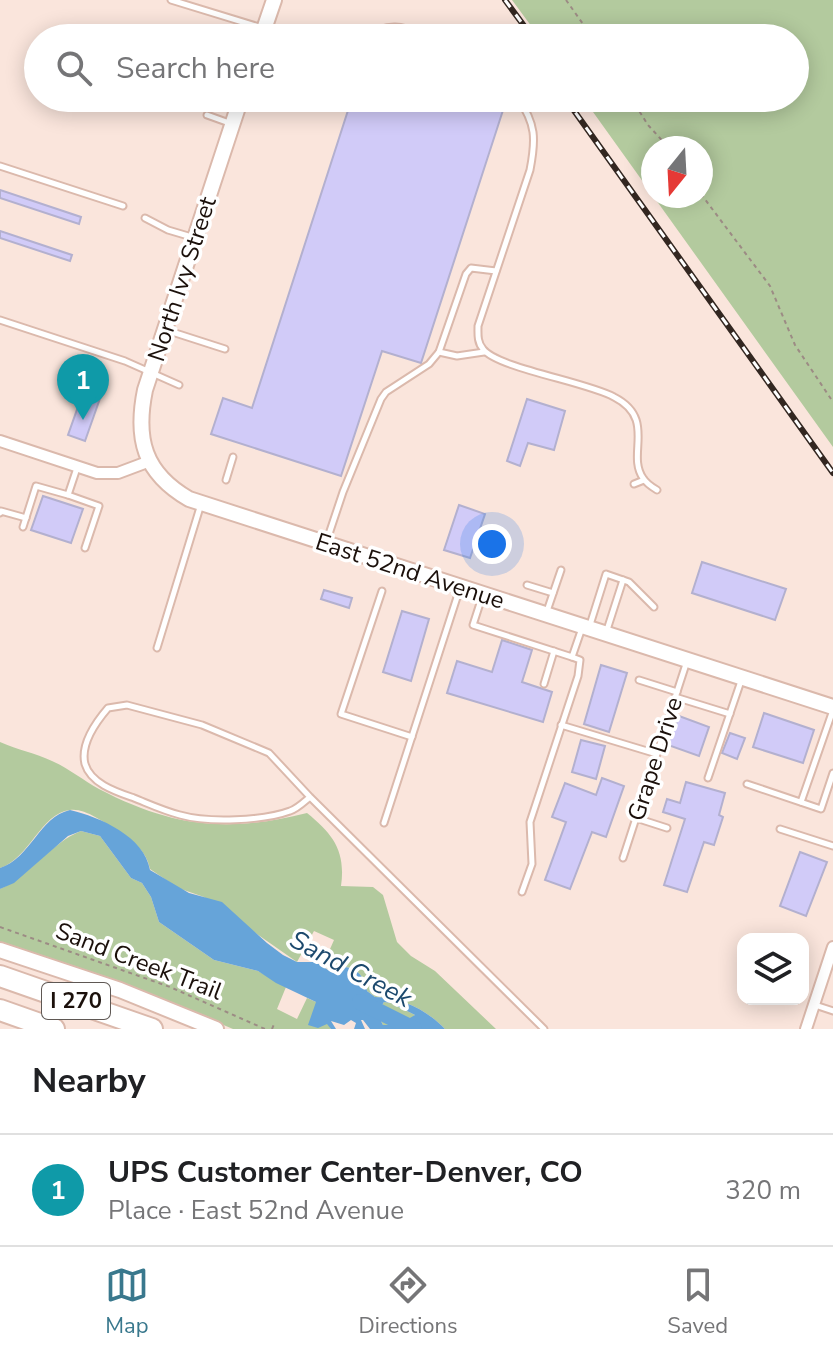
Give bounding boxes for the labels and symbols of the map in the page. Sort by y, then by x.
north arrow [641,136,713,208]
street label: North Ivy Street [140,192,224,365]
pin: 1 [57,354,109,420]
your location [472,524,512,564]
street label: East 52nd Avenue [311,525,509,617]
street label: Grape Drive [620,693,690,825]
street label: Sand Creek Trail [51,915,227,1007]
water label: Sand Creek [284,922,419,1016]
road number: I 270 [42,983,110,1019]

